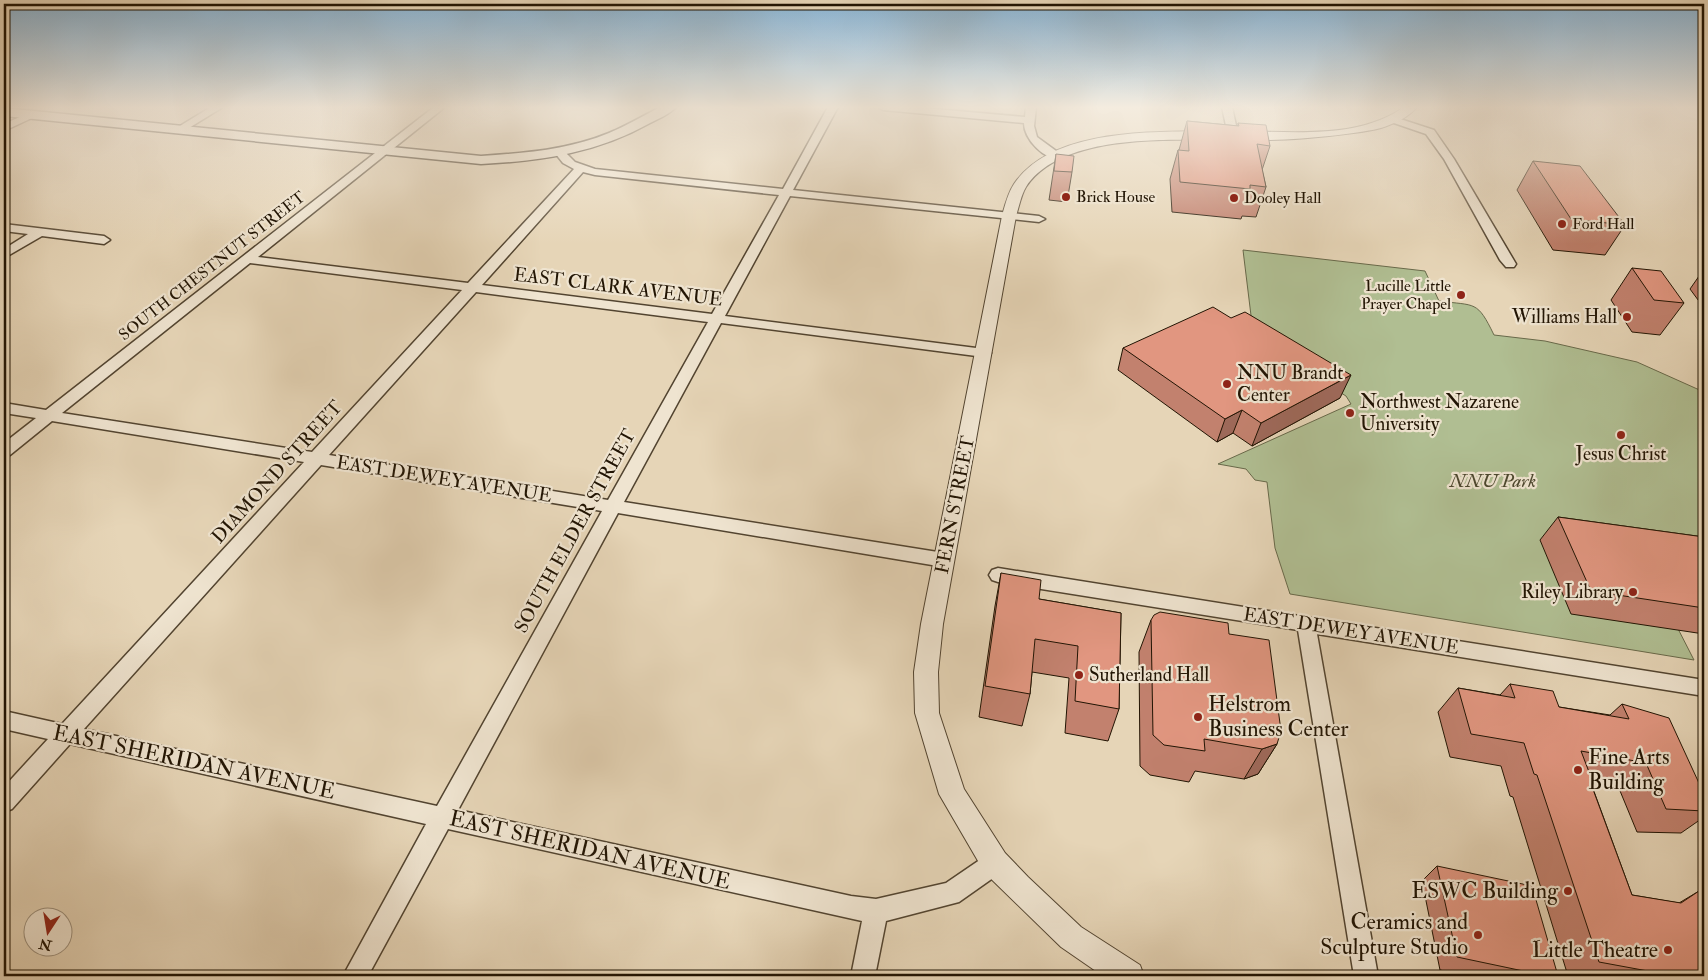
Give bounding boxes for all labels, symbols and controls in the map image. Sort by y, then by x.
street label: SOUTH CHESTNUT STREET [115,187,309,345]
place label: Brick House [1076,187,1155,207]
place label: Dooley Hall [1244,188,1321,208]
marker: Brick House [1060,191,1072,203]
marker: Dooley Hall [1228,192,1240,204]
place label: Ford Hall [1572,214,1634,234]
marker: Ford Hall [1556,218,1568,230]
street label: EAST CLARK AVENUE [512,262,724,312]
place label: Lucille Little Prayer Chapel [1361,276,1451,315]
marker: Lucille Little Prayer Chapel [1455,289,1467,301]
place label: Williams Hall [1511,305,1617,329]
marker: Williams Hall [1621,311,1633,323]
place label: NNU Brandt Center [1237,361,1343,407]
marker: NNU Brandt Center [1221,378,1233,390]
place label: Northwest Nazarene University [1360,390,1519,436]
street label: DIAMOND STREET [206,395,348,549]
marker: Northwest Nazarene University [1344,407,1356,419]
street label: SOUTH ELDER STREET [509,425,641,637]
marker: Jesus Christ [1615,429,1627,441]
street label: FERN STREET [930,434,980,576]
place label: Jesus Christ [1575,442,1666,466]
street label: EAST DEWEY AVENUE [334,450,554,508]
park label: NNU Park [1449,469,1536,493]
place label: Riley Library [1521,580,1624,604]
marker: Riley Library [1627,586,1639,598]
street label: EAST DEWEY AVENUE [1241,602,1461,660]
place label: Sutherland Hall [1089,663,1209,687]
marker: Sutherland Hall [1073,669,1085,681]
place label: Helstrom Business Center [1208,690,1349,743]
marker: Helstrom Business Center [1192,711,1204,723]
street label: EAST SHERIDAN AVENUE [50,718,338,806]
place label: Fine Arts Building [1588,743,1670,796]
marker: Fine Arts Building [1572,764,1584,776]
street label: EAST SHERIDAN AVENUE [447,804,733,896]
place label: ESWC Building [1411,877,1559,905]
marker: ESWC Building [1562,885,1574,897]
north arrow [22,908,72,958]
place label: Ceramics and Sculpture Studio [1320,908,1468,962]
marker: Ceramics and Sculpture Studio [1472,929,1484,941]
text: N [37,935,54,954]
place label: Little Theatre [1532,936,1658,964]
marker: Little Theatre [1662,944,1674,956]

